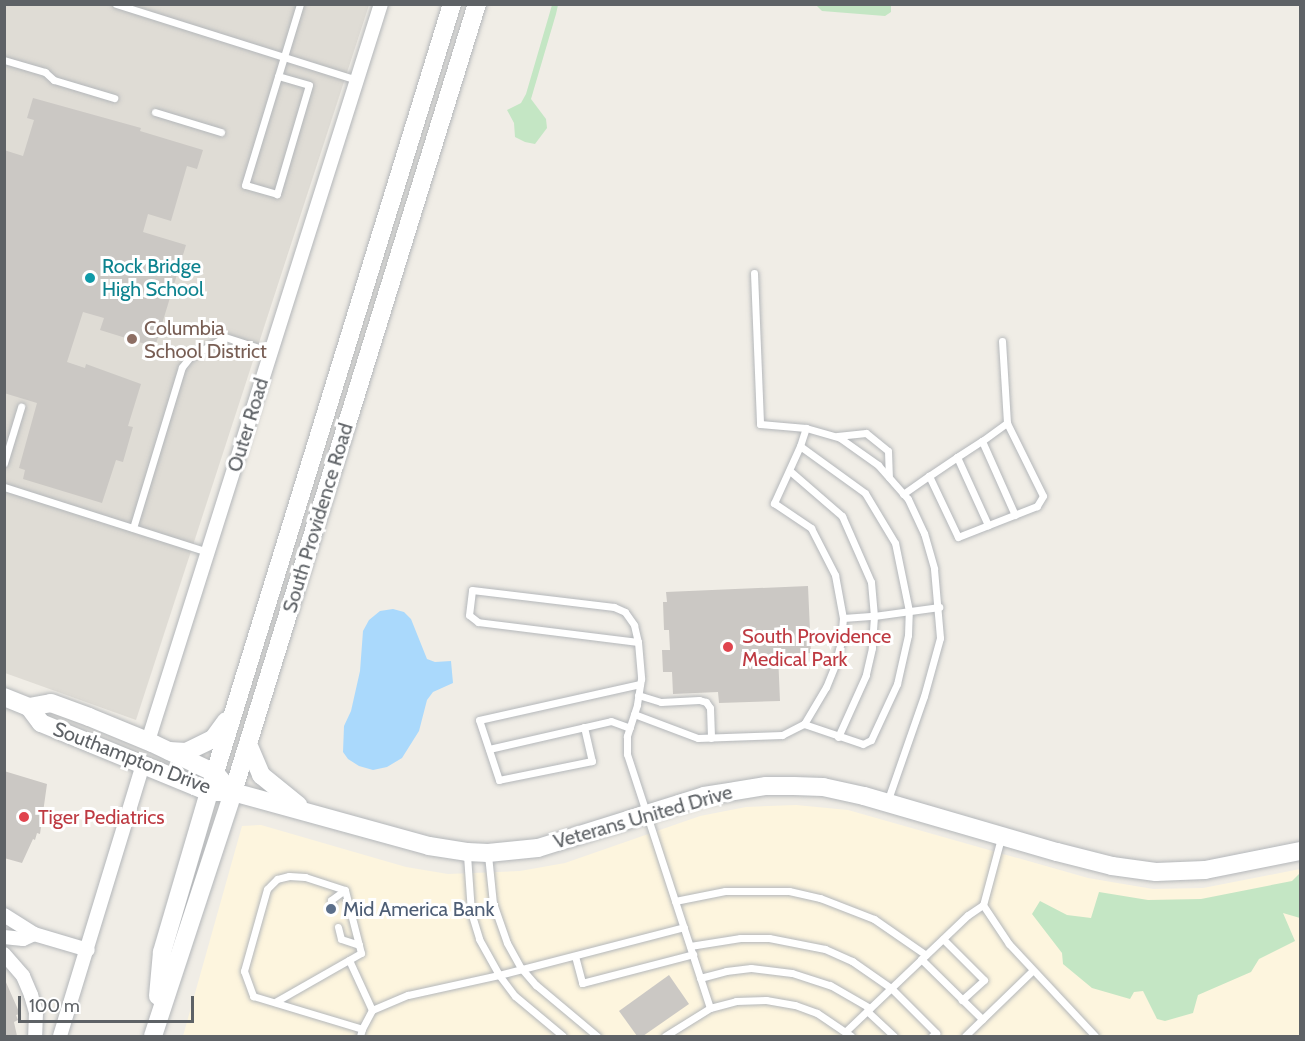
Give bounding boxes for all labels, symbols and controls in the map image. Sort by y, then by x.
place label: Rock Bridge High School [102,254,204,301]
marker: Rock Bridge High School [83,271,97,285]
place label: Columbia School District [144,316,267,363]
marker: Columbia School District [125,332,139,346]
street label: Outer Road [222,375,274,475]
street label: South Providence Road [278,420,358,616]
place label: South Providence Medical Park [742,624,891,671]
marker: South Providence Medical Park [719,638,737,656]
street label: Southampton Drive [50,717,214,799]
street label: Veterans United Drive [551,780,735,854]
place label: Tiger Pediatrics [38,805,165,829]
marker: Tiger Pediatrics [15,808,33,826]
place label: Mid America Bank [343,897,494,921]
marker: Mid America Bank [324,902,338,916]
scale bar [21,984,196,1022]
text: 100 m [29,995,80,1017]

